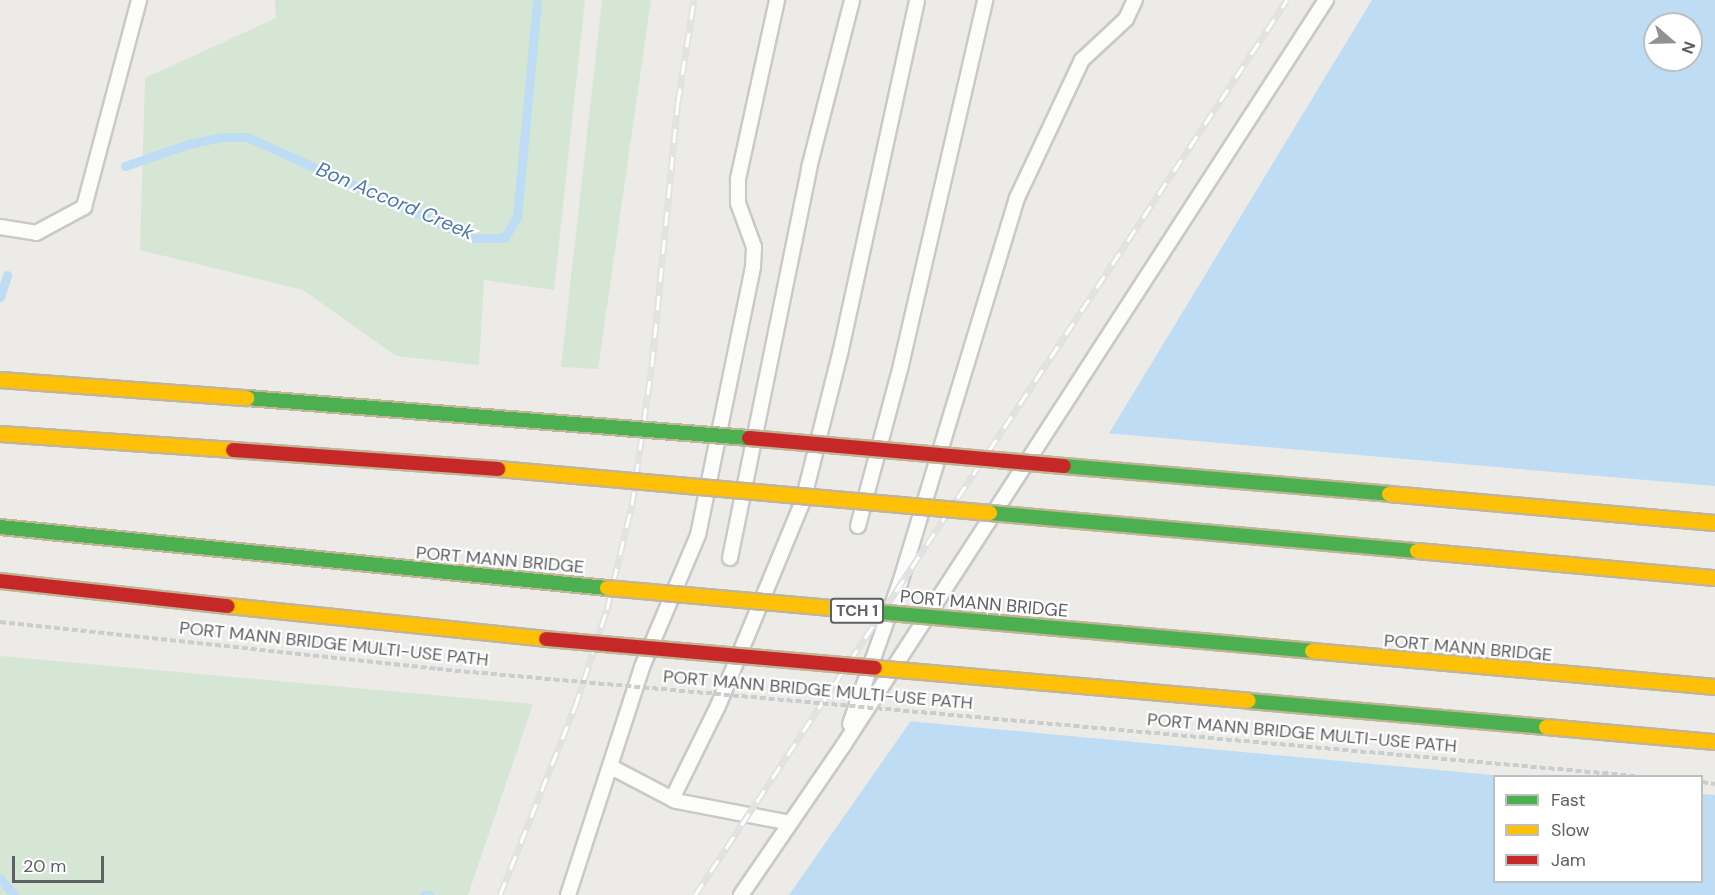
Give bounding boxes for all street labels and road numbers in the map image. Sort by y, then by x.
street label: PORT MANN BRIDGE [415,542,585,578]
street label: PORT MANN BRIDGE [899,586,1069,622]
road number: TCH 1 [830,598,884,624]
street label: PORT MANN BRIDGE MULTI-USE PATH [178,617,490,671]
street label: PORT MANN BRIDGE [1383,630,1553,666]
street label: PORT MANN BRIDGE MULTI-USE PATH [662,666,974,714]
street label: PORT MANN BRIDGE MULTI-USE PATH [1146,709,1458,757]

